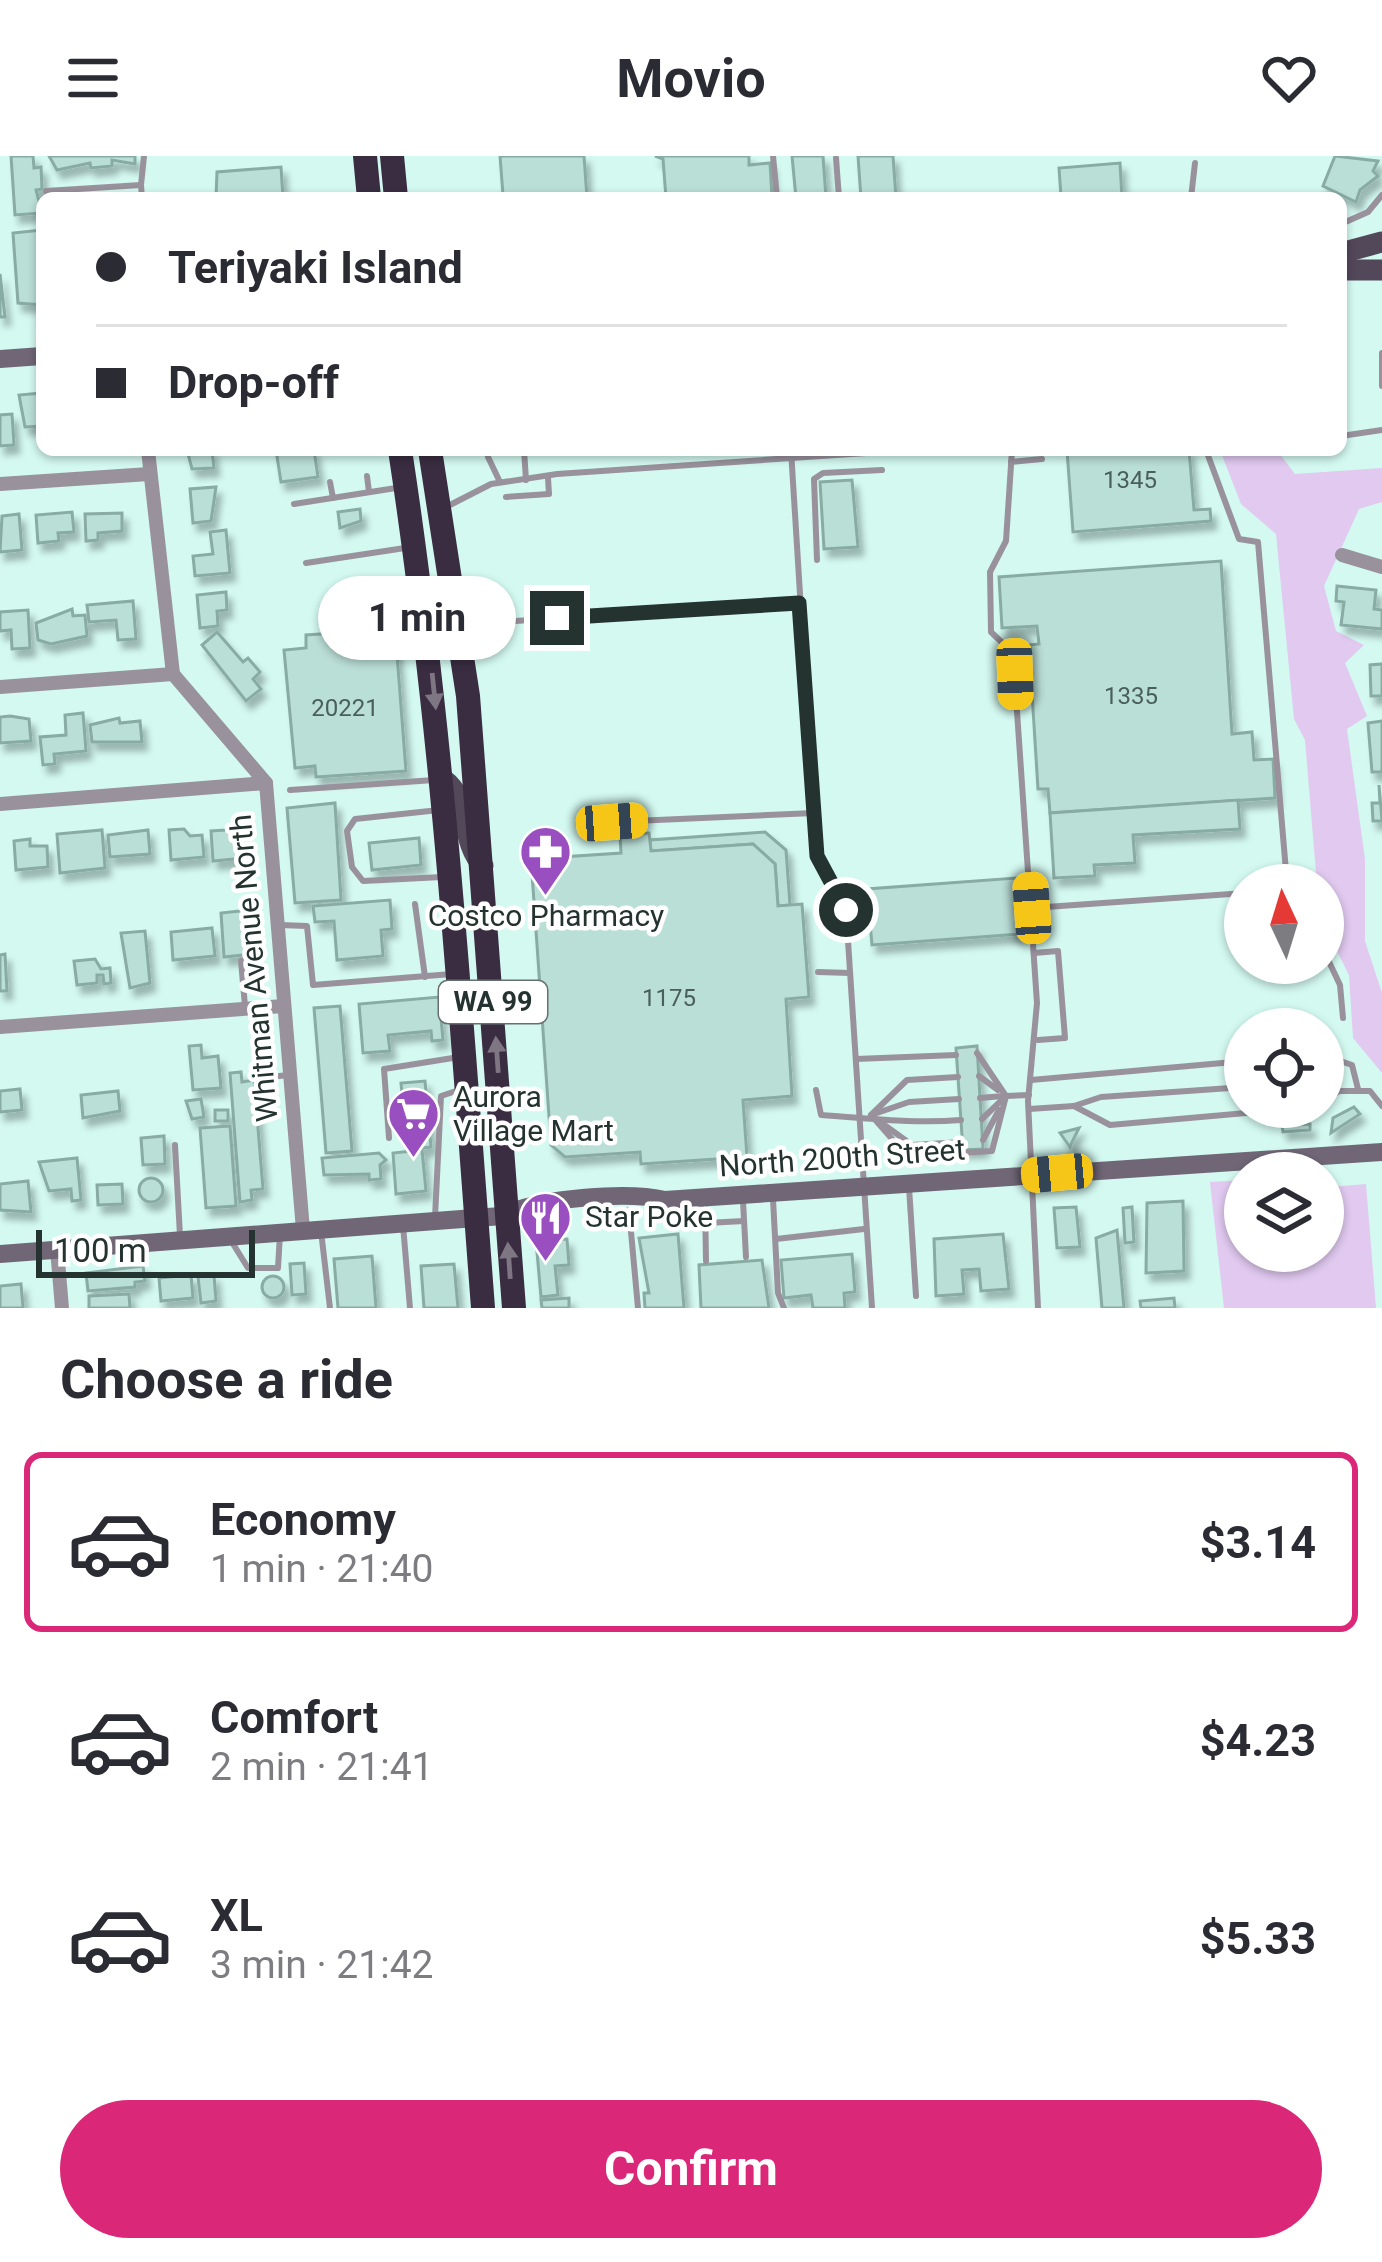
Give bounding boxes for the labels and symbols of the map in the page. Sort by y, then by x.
house number: 1345 [1103,466,1157,494]
callout: 1 min [317,576,515,660]
route end [530,591,584,645]
car [996,637,1034,711]
one-way arrow [425,672,444,710]
house number: 1335 [1104,682,1158,710]
house number: 20221 [311,694,379,722]
car [575,802,649,842]
street label: Whitman Avenue North [223,813,284,1123]
pharmacy icon: Costco Pharmacy [518,823,574,897]
north arrow [1224,864,1344,984]
car [1012,871,1052,945]
route start [819,883,873,937]
place label: Costco Pharmacy [428,898,664,933]
road number: WA 99 [439,981,547,1023]
house number: 1175 [642,984,696,1012]
one-way arrow [488,1036,507,1073]
place label: Aurora Village Mart [453,1079,614,1148]
supermarket icon: Aurora Village Mart [386,1086,442,1160]
street label: North 200th Street [718,1131,966,1184]
car [1020,1152,1094,1194]
restaurant icon: Star Poke [518,1189,574,1263]
place label: Star Poke [585,1199,713,1234]
scale bar [36,1224,255,1277]
one-way arrow [500,1242,519,1279]

